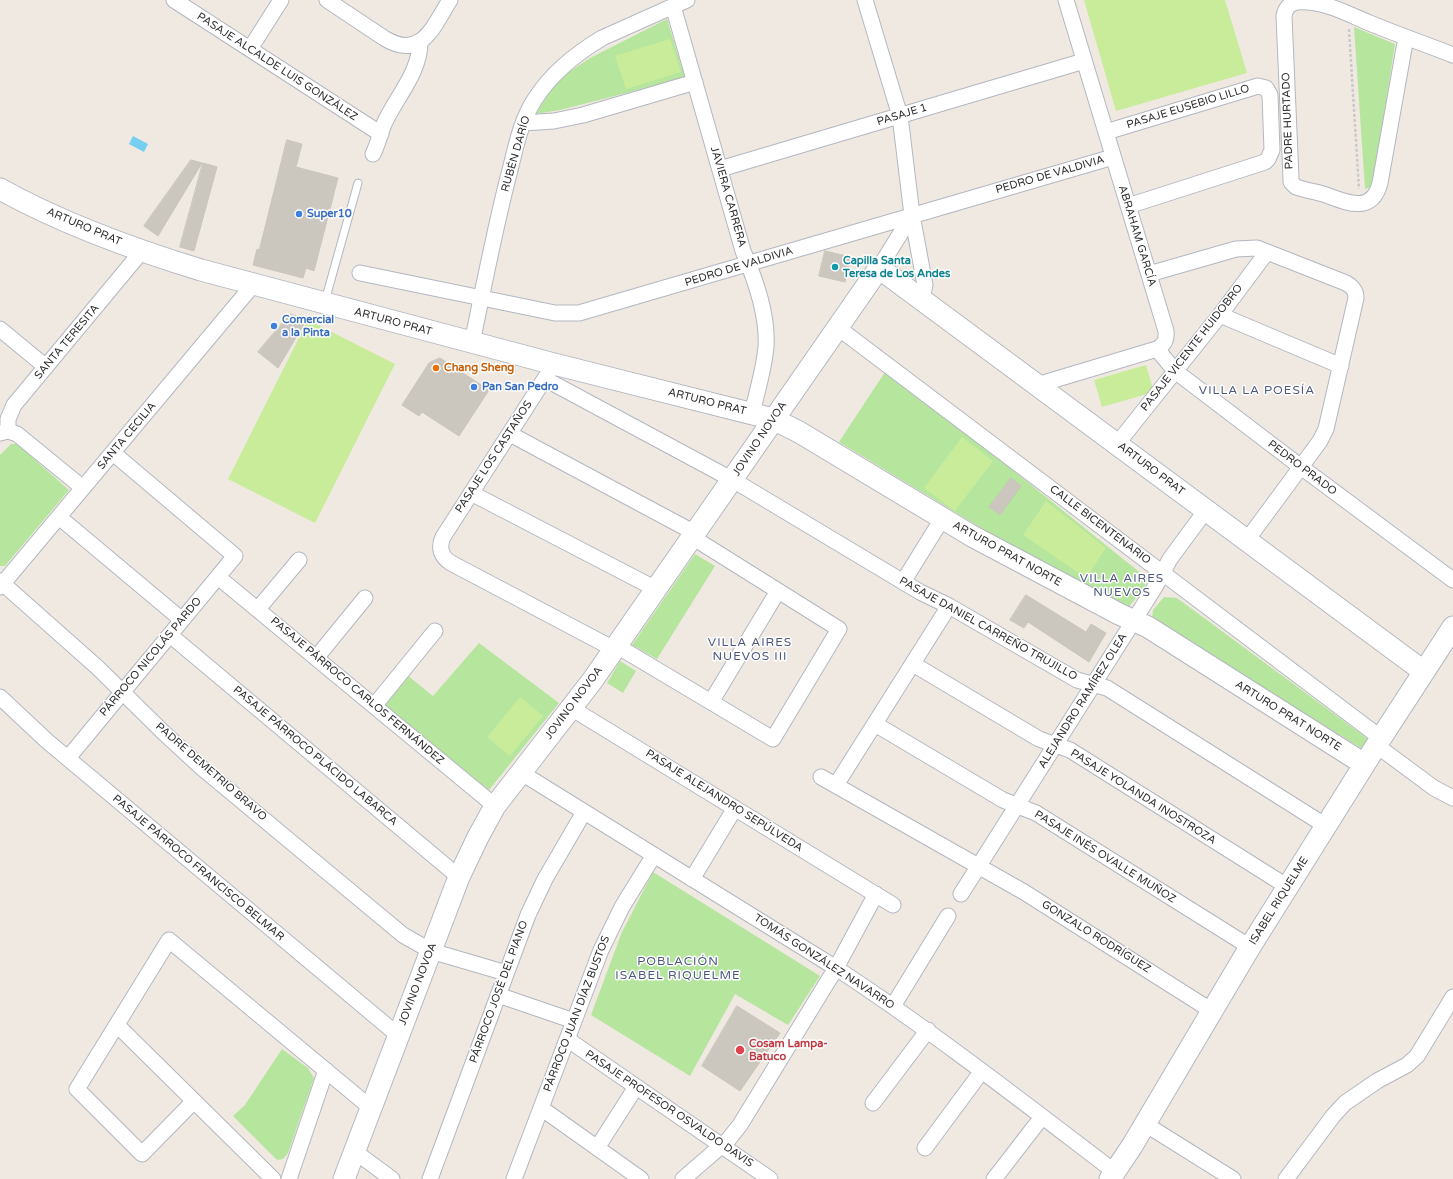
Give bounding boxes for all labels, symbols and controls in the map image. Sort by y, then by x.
street label: PASAJE ALCALDE LUIS GONZÁLEZ [194,10,360,124]
street label: PADRE HURTADO [1280,72,1296,170]
street label: PASAJE EUSEBIO LILLO [1125,82,1251,132]
street label: PASAJE 1 [875,101,929,129]
street label: RUBÉN DARÍO [499,114,533,194]
street label: JAVIERA CARRERA [707,145,749,249]
street label: PEDRO DE VALDIVIA [994,153,1106,197]
street label: ABRAHAM GARCÍA [1115,184,1159,288]
street label: ARTURO PRAT [45,205,123,249]
place label: Super10 [307,207,352,221]
marker: Super10 [294,209,304,219]
street label: PEDRO DE VALDIVIA [683,244,795,290]
place label: Capilla Santa Teresa de Los Andes [843,254,950,280]
marker: Capilla Santa Teresa de Los Andes [830,262,840,272]
street label: PASAJE VICENTE HUIDOBRO [1138,282,1246,414]
street label: SANTA TERESITA [32,302,102,382]
street label: ARTURO PRAT [353,305,433,339]
place label: Comercial a la Pinta [282,313,334,339]
marker: Comercial a la Pinta [269,321,279,331]
place label: Chang Sheng [444,361,514,375]
marker: Chang Sheng [431,363,441,373]
place label: Pan San Pedro [482,380,559,394]
marker: Pan San Pedro [469,382,479,392]
district label: VILLA LA POESÍA [1199,384,1315,398]
street label: ARTURO PRAT [667,386,747,418]
street label: PASAJE LOS CASTAÑOS [453,398,535,516]
street label: JOVINO NOVOA [730,399,790,479]
street label: SANTA CECILIA [95,400,159,472]
street label: PEDRO PRADO [1265,438,1339,498]
street label: ARTURO PRAT [1115,440,1187,498]
street label: CALLE BICENTENARIO [1047,483,1153,567]
street label: ARTURO PRAT NORTE [950,519,1064,589]
district label: VILLA AIRES NUEVOS [1080,572,1164,600]
street label: PASAJE DANIEL CARREÑO TRUJILLO [897,574,1079,684]
street label: PÁRROCO NICOLÁS PARDO [97,595,205,719]
street label: PASAJE PÁRROCO CARLOS FERNÁNDEZ [268,614,446,768]
street label: ALEJANDRO RAMÍREZ OLEA [1036,631,1130,771]
district label: VILLA AIRES NUEVOS III [708,636,792,664]
street label: JOVINO NOVOA [542,664,606,742]
street label: ARTURO PRAT NORTE [1233,678,1343,754]
street label: PASAJE PÁRROCO PLÁCIDO LABARCA [230,683,400,829]
street label: PADRE DEMETRIO BRAVO [153,720,269,824]
street label: PASAJE ALEJANDRO SEPÚLVEDA [643,747,805,855]
street label: PASAJE YOLANDA INOSTROZA [1068,747,1218,847]
street label: PASAJE PÁRROCO FRANCISCO BELMAR [109,792,287,944]
street label: PASAJE INÉS OVALLE MUÑOZ [1032,808,1178,906]
street label: ISABEL RIQUELME [1247,855,1311,947]
street label: GONZALO RODRÍGUEZ [1039,898,1153,976]
street label: TOMÁS GONZÁLEZ NAVARRO [751,912,897,1012]
street label: PÁRROCO JOSÉ DEL PIANO [467,919,531,1065]
street label: PÁRROCO JUAN DÍAZ BUSTOS [541,934,613,1094]
street label: JOVINO NOVOA [396,941,440,1027]
district label: POBLACIÓN ISABEL RIQUELME [615,955,741,983]
place label: Cosam Lampa- Batuco [749,1037,828,1063]
marker: Cosam Lampa- Batuco [734,1044,746,1056]
street label: PASAJE PROFESOR OSVALDO DAVIS [582,1048,756,1170]

